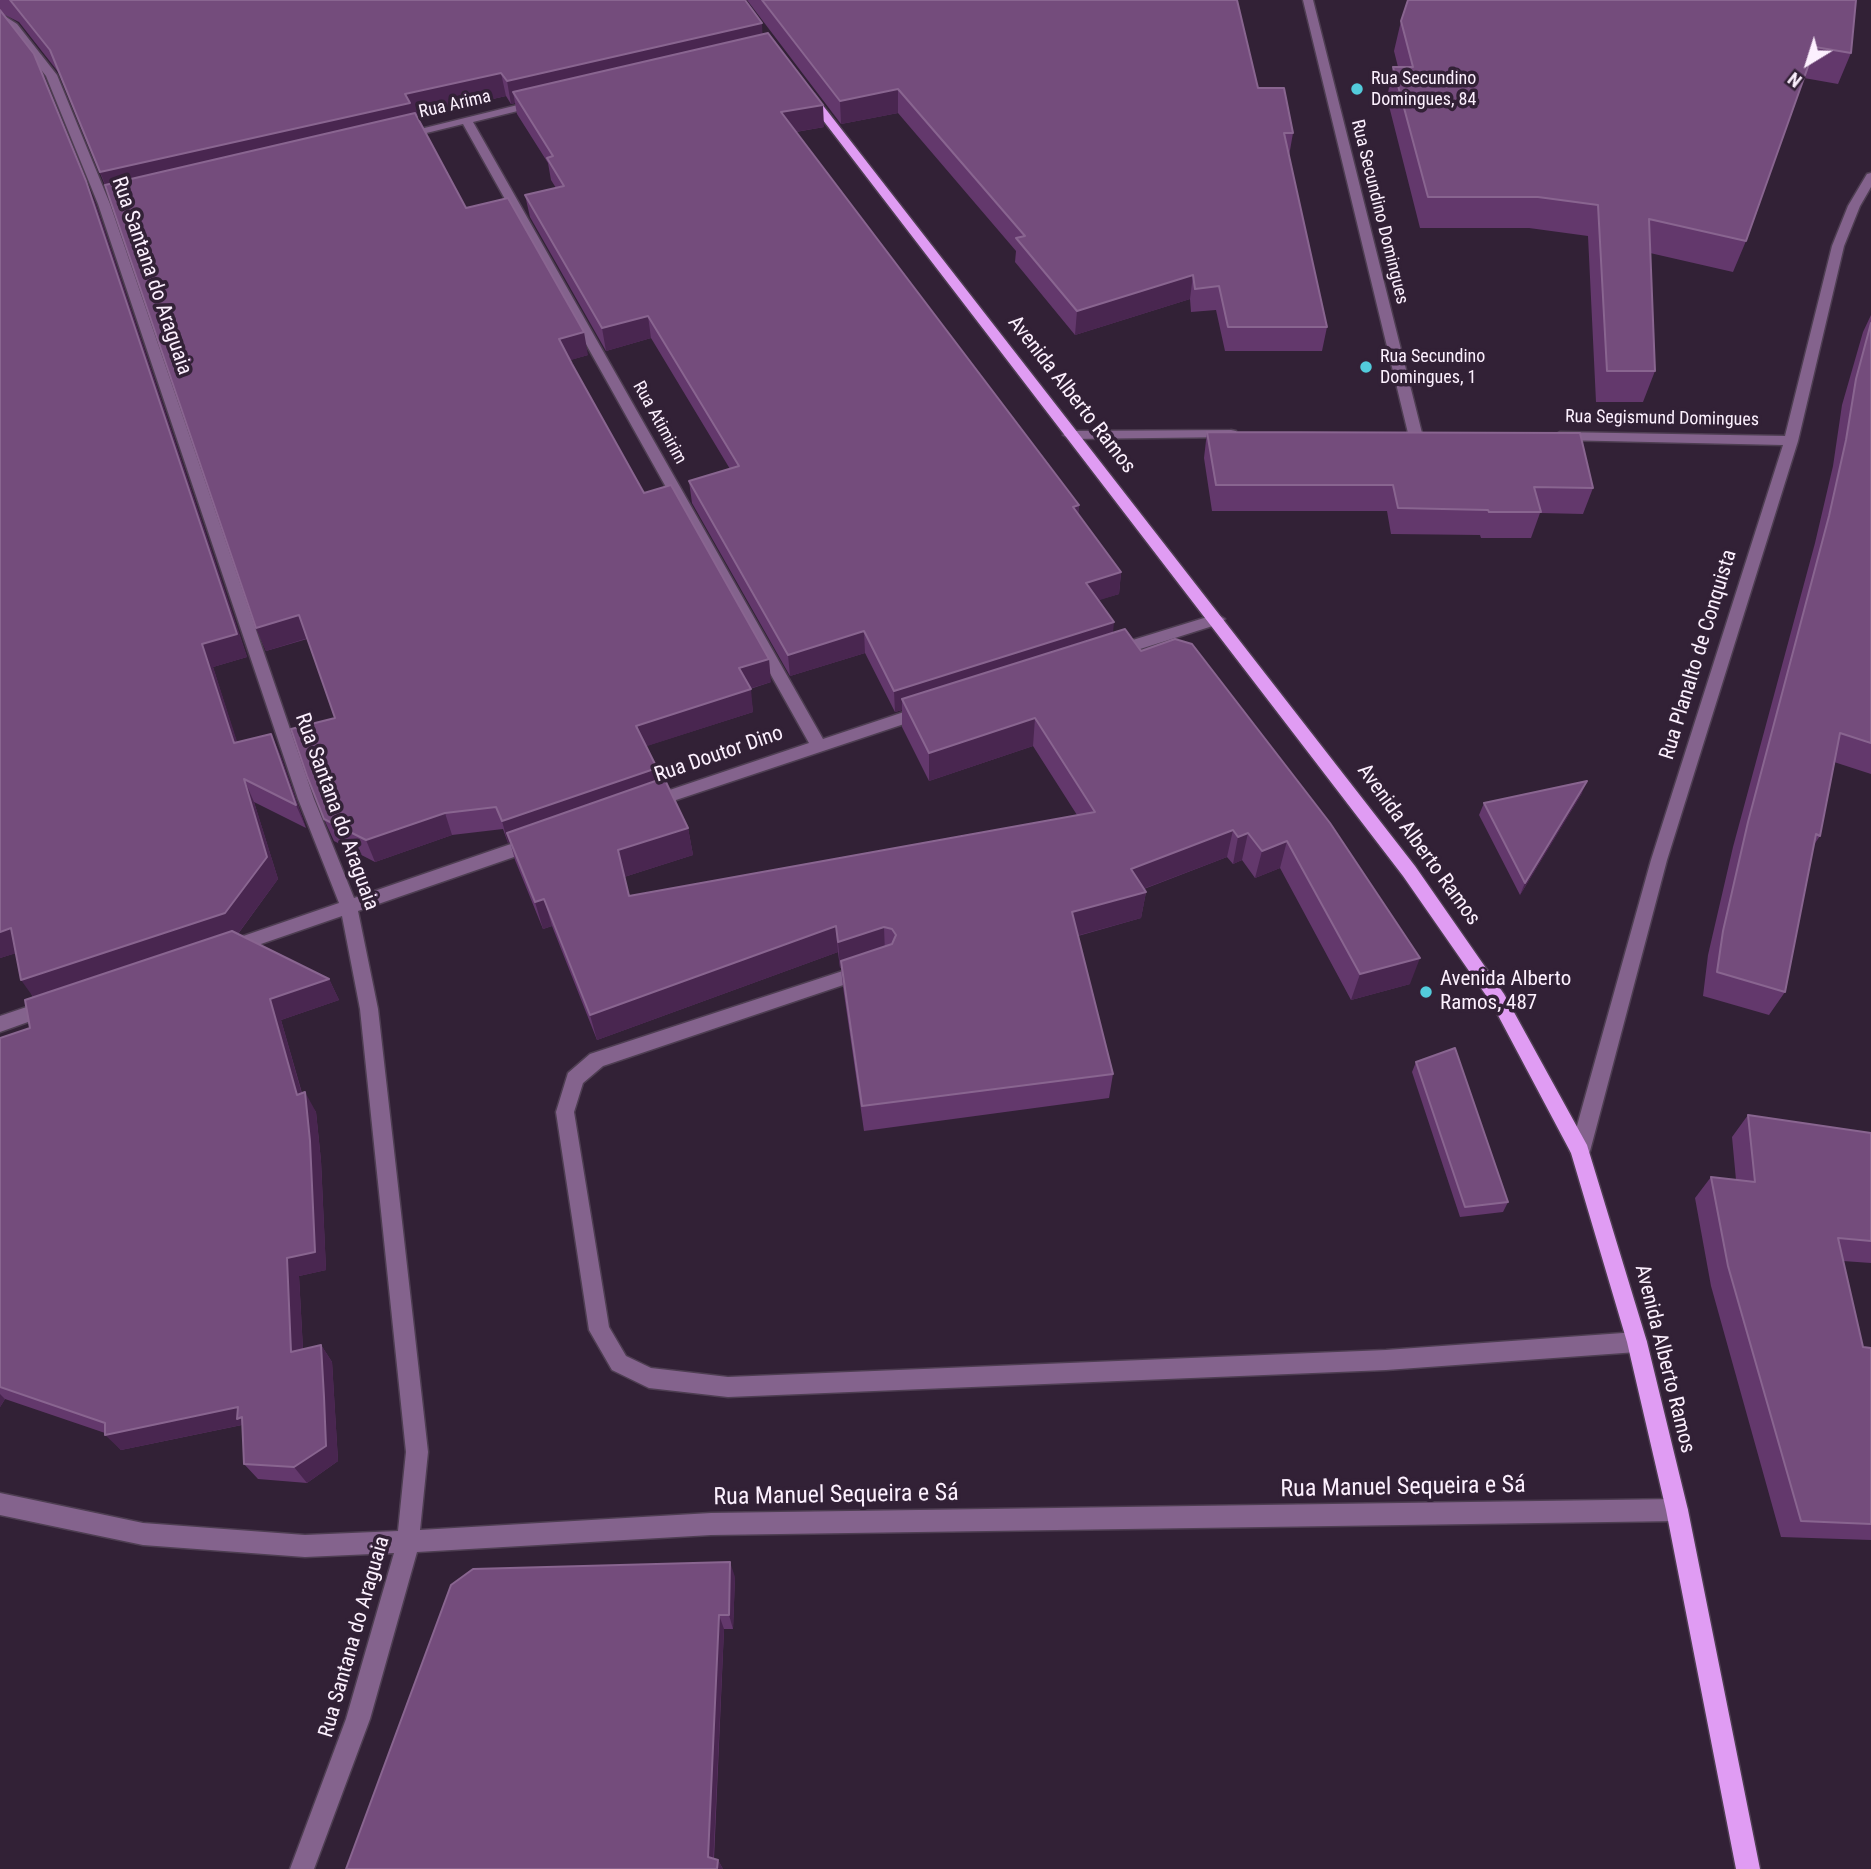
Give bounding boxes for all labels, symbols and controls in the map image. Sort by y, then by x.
north arrow [1773,28,1843,98]
text: N [1783,67,1806,93]
place label: Rua Secundino Domingues, 84 [1371,68,1476,110]
marker: Rua Secundino Domingues, 84 [1349,81,1365,97]
street label: Rua Arima [417,86,493,124]
street label: Rua Secundino Domingues [1346,118,1412,306]
street label: Rua Santana do Araguaia [105,174,197,378]
street label: Avenida Alberto Ramos [1002,311,1140,479]
place label: Rua Secundino Domingues, 1 [1380,346,1485,388]
marker: Rua Secundino Domingues, 1 [1358,359,1374,375]
street label: Rua Atimirim [627,378,691,468]
street label: Rua Segismund Domingues [1565,407,1759,431]
street label: Rua Planalto de Conquista [1655,547,1743,763]
street label: Rua Santana do Araguaia [289,710,383,914]
street label: Rua Doutor Dino [651,721,787,789]
street label: Avenida Alberto Ramos [1351,759,1485,931]
place label: Avenida Alberto Ramos, 487 [1440,967,1571,1017]
marker: Avenida Alberto Ramos, 487 [1418,984,1434,1000]
street label: Avenida Alberto Ramos [1628,1262,1700,1456]
street label: Rua Manuel Sequeira e Sá [1280,1471,1526,1505]
street label: Rua Manuel Sequeira e Sá [713,1479,959,1513]
street label: Rua Santana do Araguaia [314,1534,396,1740]

